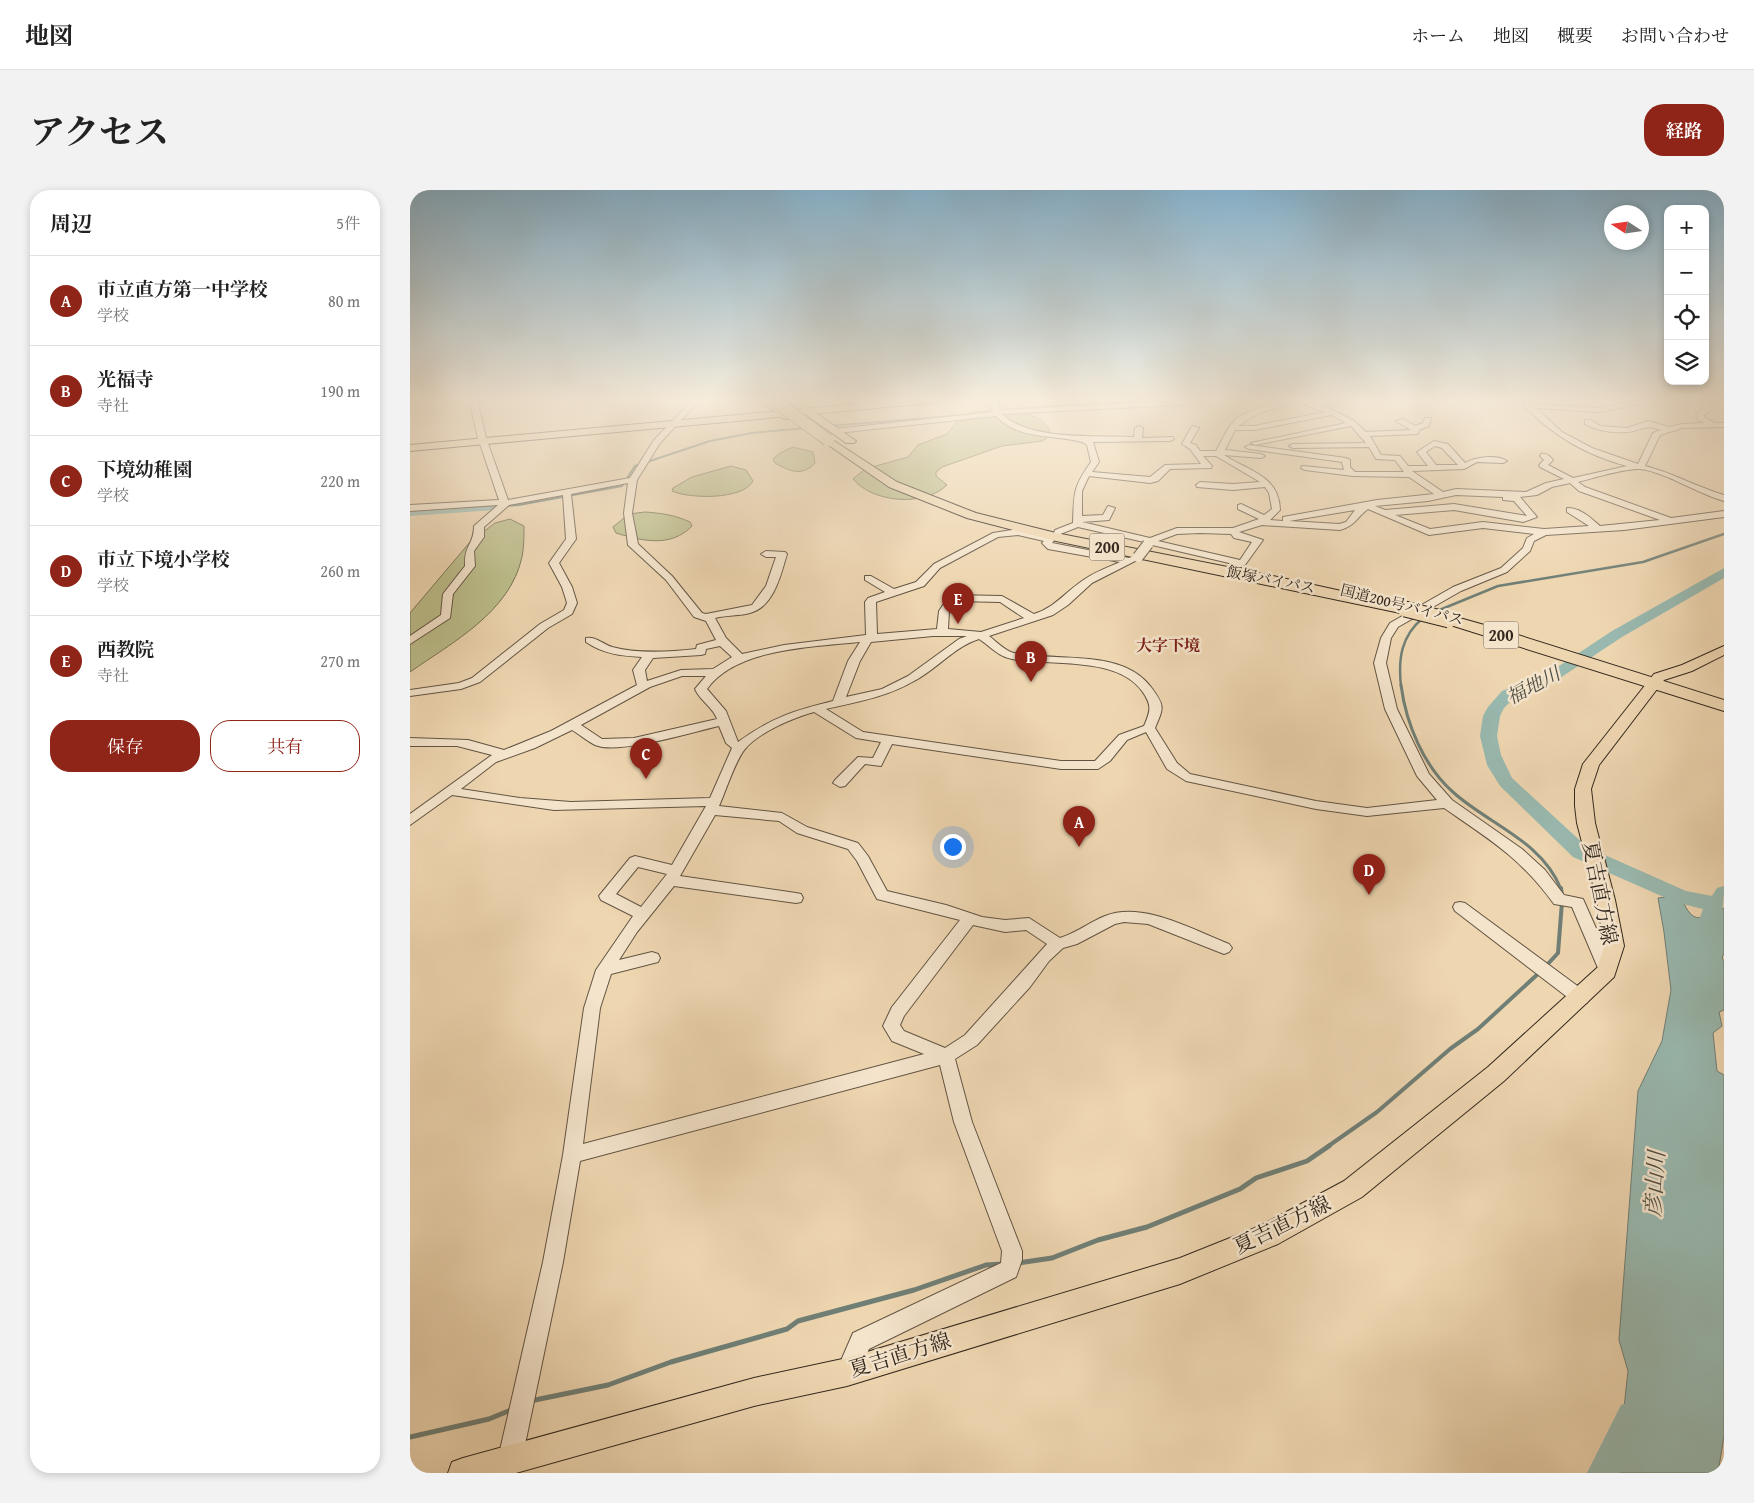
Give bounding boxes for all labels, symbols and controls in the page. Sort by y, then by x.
text: 地図 [25,18,73,53]
text: ホーム [1411,22,1465,49]
text: 地図 [1493,22,1529,49]
text: 概要 [1557,22,1593,49]
text: お問い合わせ [1621,22,1729,49]
button: 経路 [1644,104,1724,156]
text: アクセス [30,106,169,157]
north arrow [1604,205,1649,250]
map controls [1664,205,1709,385]
button: + [1664,205,1709,250]
text: 周辺 [50,208,92,239]
text: 5件 [336,211,360,235]
button: − [1664,250,1709,295]
text: 市立直方第一中学校 [97,275,268,303]
text: A [61,289,71,313]
text: 80 m [328,289,360,313]
button: locate [1664,295,1709,340]
text: 学校 [97,303,129,327]
button: layers [1664,340,1709,385]
text: 光福寺 [97,365,154,393]
text: B [61,379,71,403]
text: 190 m [320,379,360,403]
text: 寺社 [97,393,129,417]
text: 下境幼稚園 [97,455,192,483]
text: C [61,469,71,493]
text: 220 m [320,469,360,493]
text: 学校 [97,483,129,507]
road number: 200 [1090,534,1124,561]
text: 市立下境小学校 [97,545,230,573]
text: D [61,559,71,583]
text: 260 m [320,559,360,583]
street label: 飯塚バイパス [1225,561,1317,598]
text: 学校 [97,573,129,597]
street label: 国道200号バイパス [1338,579,1466,630]
pin: E [942,583,974,624]
road number: 200 [1484,622,1518,648]
district label: 大字下境 [1136,633,1200,657]
text: 西教院 [97,635,154,663]
pin: B [1015,641,1047,682]
text: E [62,649,70,673]
text: 270 m [320,649,360,673]
water label: 福地川 [1501,658,1566,711]
text: 寺社 [97,663,129,687]
button: 保存 [50,720,200,772]
button: 共有 [210,720,360,772]
pin: C [630,738,662,779]
pin: A [1063,806,1095,847]
your location [940,834,966,860]
street label: 夏吉直方線 [1575,838,1626,947]
pin: D [1353,854,1385,895]
water label: 彦山川 [1636,1148,1672,1218]
street label: 夏吉直方線 [1228,1188,1336,1261]
street label: 夏吉直方線 [845,1324,955,1385]

